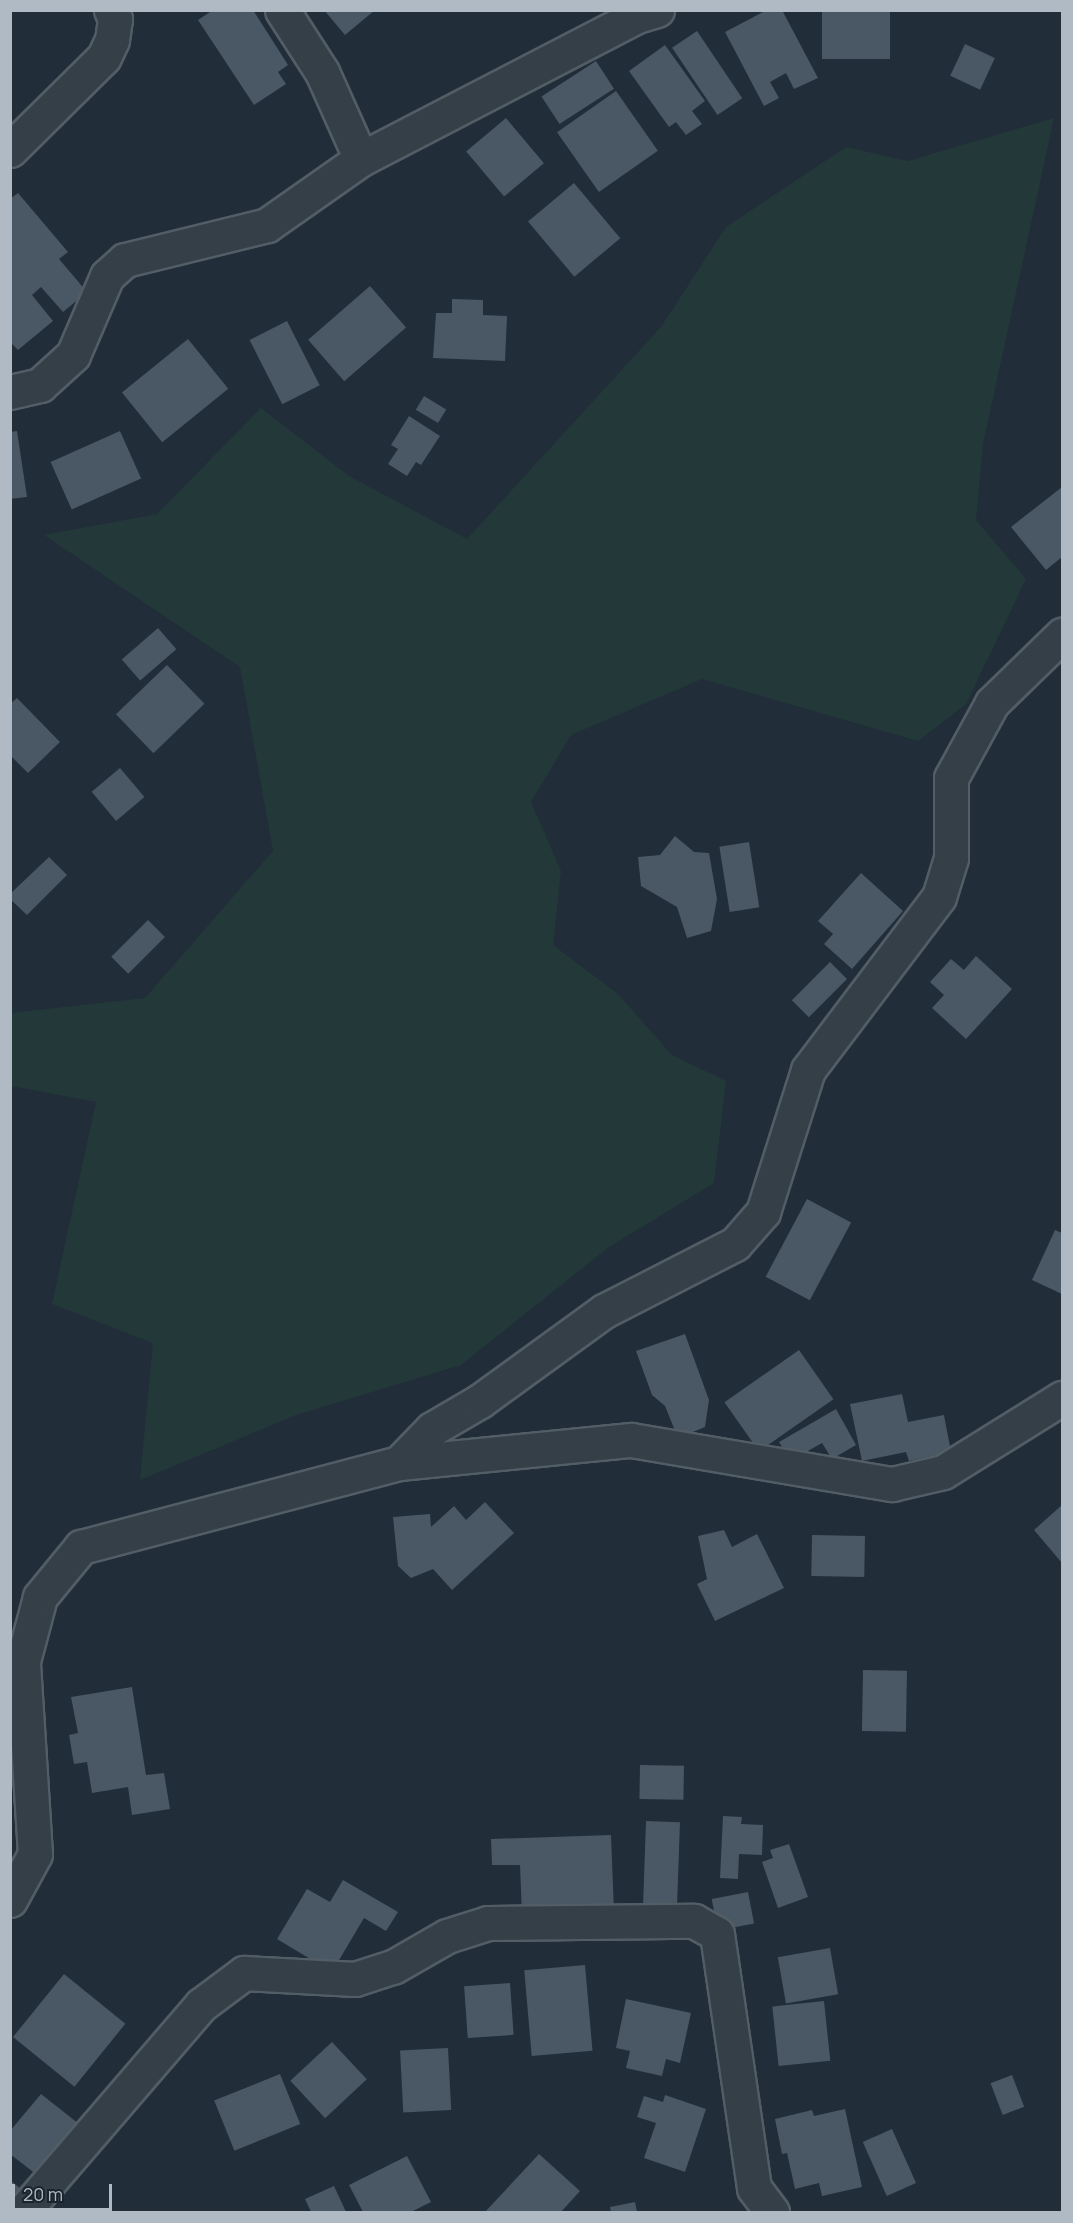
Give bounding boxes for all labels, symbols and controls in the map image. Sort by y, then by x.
scale bar [15,2172,116,2210]
text: 20 m [23,2182,63,2206]

